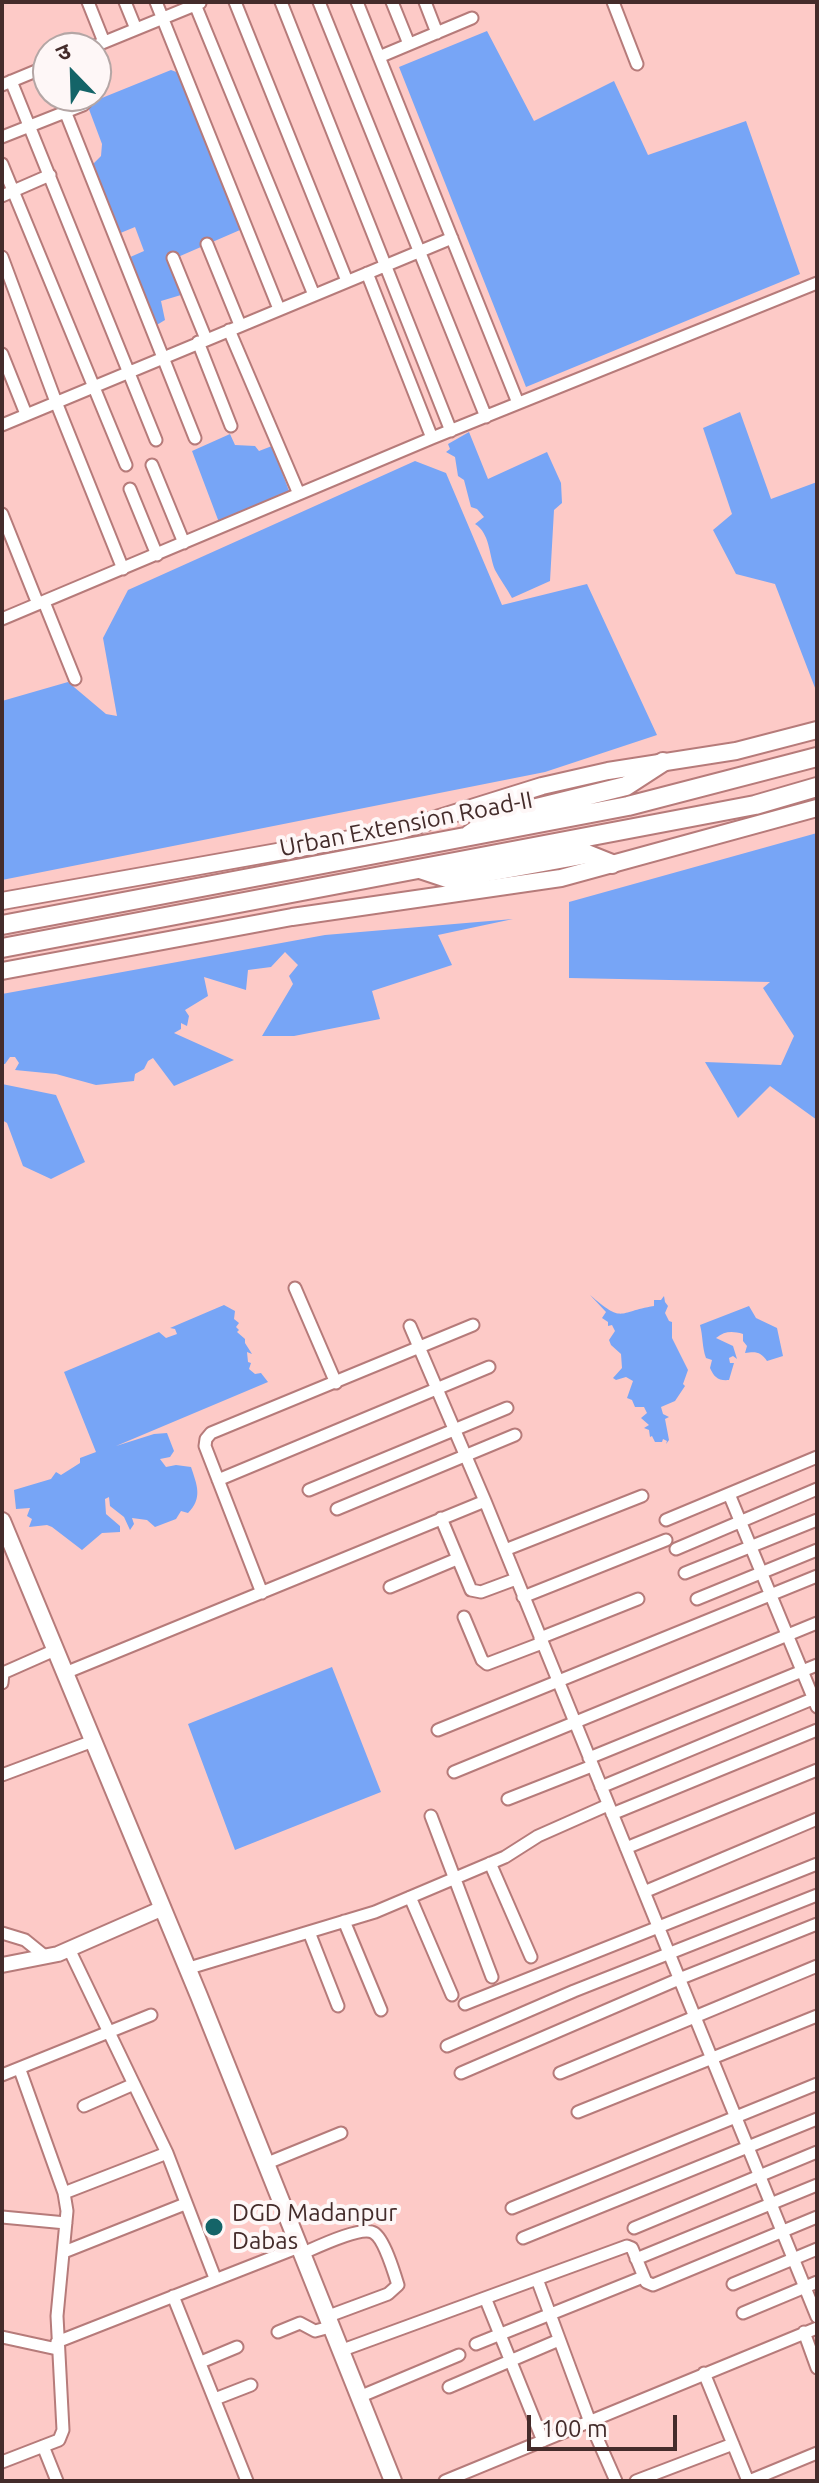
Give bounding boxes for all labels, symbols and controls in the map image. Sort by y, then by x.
north arrow [32,32,112,112]
text: उ [52,37,74,65]
street label: Urban Extension Road-II [277,785,535,863]
place label: DGD Madanpur Dabas [232,2199,397,2255]
marker: DGD Madanpur Dabas [203,2216,225,2238]
scale bar [531,2399,681,2449]
text: 100 m [541,2415,608,2442]

